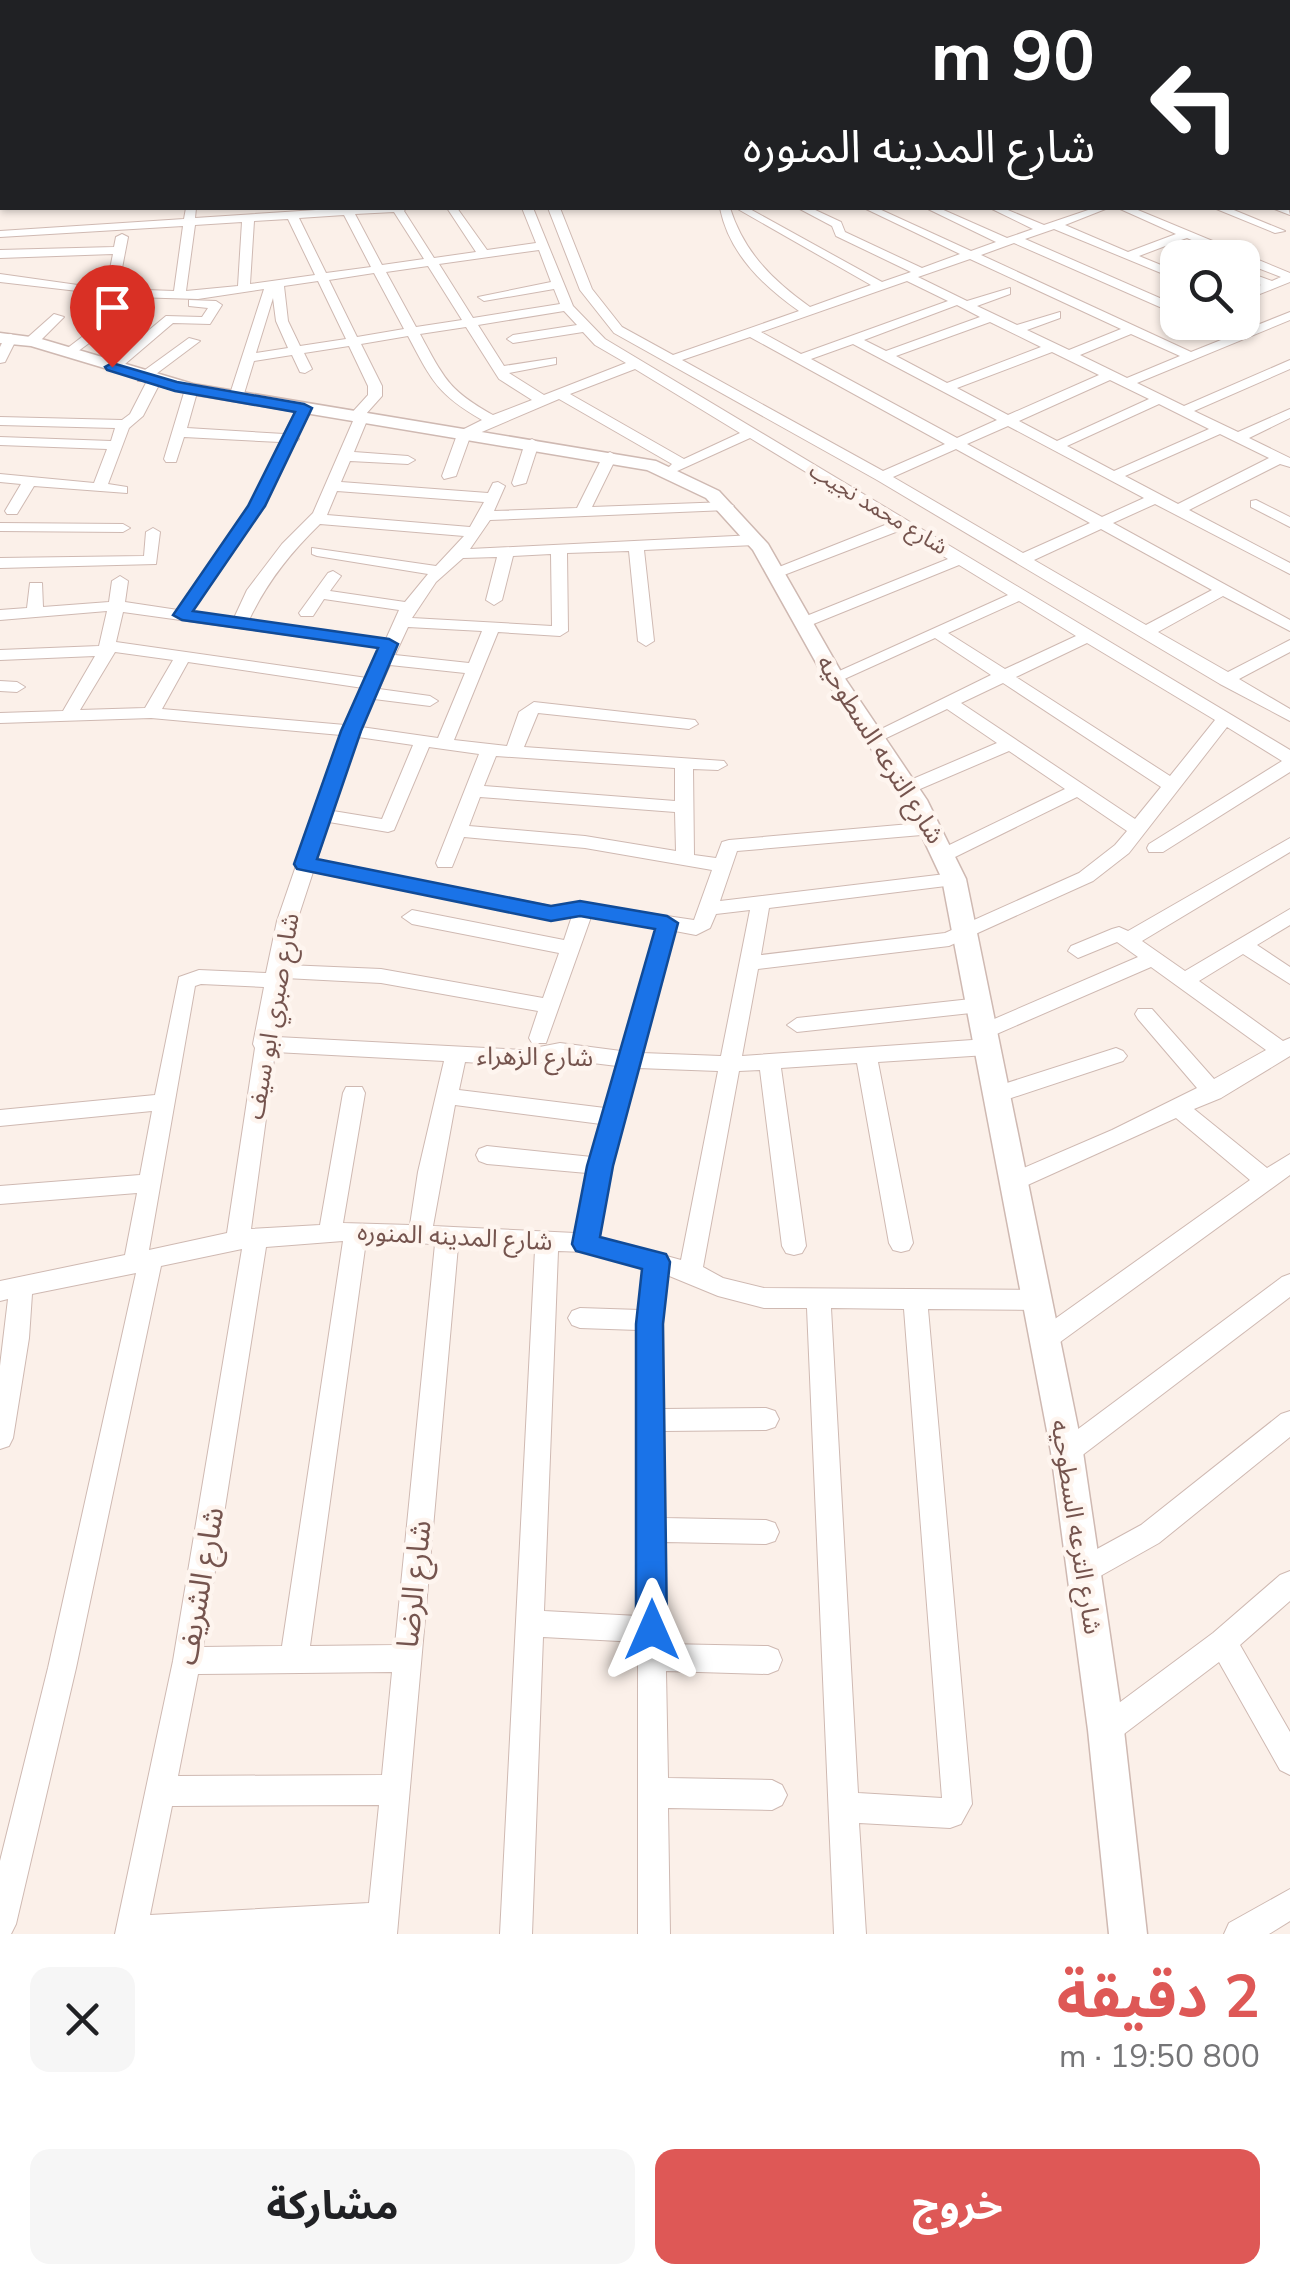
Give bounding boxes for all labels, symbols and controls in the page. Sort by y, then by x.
text: 90 m [931,9,1095,105]
icon: left [1130,40,1260,170]
text: شارع المدينه المنوره [743,117,1095,178]
map controls [1160,240,1260,340]
button: search [1160,240,1260,340]
pin [70,265,155,368]
icon: arrive [85,280,140,335]
street label: شارع محمد نجيب [803,456,953,563]
street label: شارع الترعه السطوحيه [807,649,952,851]
street label: شارع صبري ابو سيف [238,910,310,1122]
street label: شارع الزهراء [476,1039,593,1076]
street label: شارع المدينه المنوره [356,1215,553,1260]
street label: شارع الترعه السطوحيه [1041,1417,1110,1637]
street label: شارع الشريف [166,1504,236,1668]
street label: شارع الرضا [387,1518,443,1650]
position arrow [600,1578,704,1682]
text: 2 دقيقة [1057,1956,1260,2038]
button: close [30,1967,135,2072]
text: 800 m · 19:50 [1059,2035,1260,2078]
button: مشاركة [30,2149,635,2264]
button: خروج [655,2149,1260,2264]

